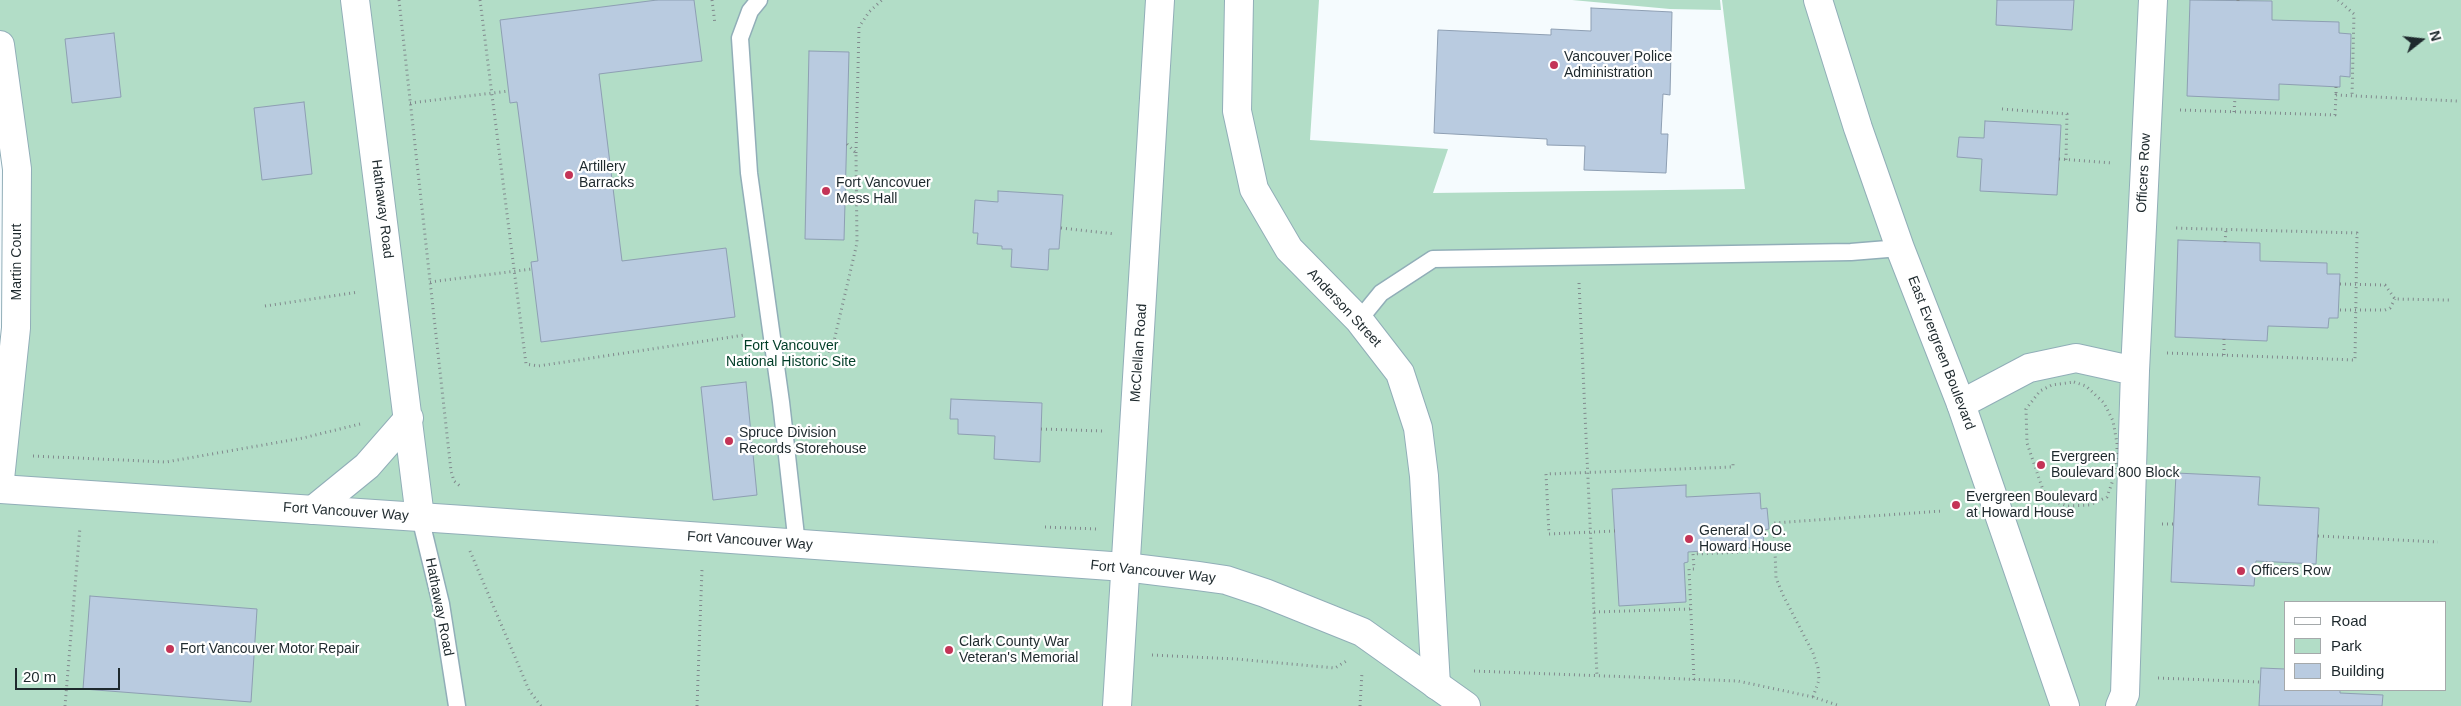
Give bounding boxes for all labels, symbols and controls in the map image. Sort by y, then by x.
north arrow [2396,15,2446,65]
text: N [2426,29,2445,43]
place label: Vancouver Police Administration [1564,49,1672,82]
marker: Vancouver Police Administration [1548,59,1560,71]
street label: Officers Row [2134,133,2154,213]
street label: Hathaway Road [368,159,396,259]
place label: Artillery Barracks [579,159,634,192]
marker: Artillery Barracks [563,169,575,181]
place label: Fort Vancovuer Mess Hall [836,175,931,208]
marker: Fort Vancovuer Mess Hall [820,185,832,197]
street label: Martin Court [9,223,25,301]
street label: Anderson Street [1303,265,1385,351]
street label: East Evergreen Boulevard [1904,274,1978,432]
street label: McClellan Road [1127,303,1151,403]
park label: Fort Vancouver National Historic Site [726,338,856,371]
place label: Spruce Division Records Storehouse [739,425,867,458]
marker: Spruce Division Records Storehouse [723,435,735,447]
place label: Evergreen Boulevard 800 Block [2051,449,2179,482]
marker: Evergreen Boulevard 800 Block [2035,459,2047,471]
place label: Evergreen Boulevard at Howard House [1966,489,2098,522]
street label: Fort Vancouver Way [283,499,409,525]
marker: Evergreen Boulevard at Howard House [1950,499,1962,511]
place label: General O. O. Howard House [1699,523,1792,556]
street label: Fort Vancouver Way [687,528,813,554]
marker: General O. O. Howard House [1683,533,1695,545]
street label: Hathaway Road [421,557,457,657]
street label: Fort Vancouver Way [1089,557,1217,587]
place label: Officers Row [2251,563,2331,579]
marker: Officers Row [2235,565,2247,577]
legend [2284,601,2446,691]
text: Road [2331,612,2367,629]
place label: Clark County War Veteran's Memorial [959,634,1078,666]
text: Park [2331,637,2362,654]
place label: Fort Vancouver Motor Repair [180,641,359,657]
marker: Fort Vancouver Motor Repair [164,643,176,655]
marker: Clark County War Veteran's Memorial [943,644,955,656]
scale bar [18,658,122,690]
text: Building [2331,662,2384,679]
text: 20 m [23,668,56,685]

